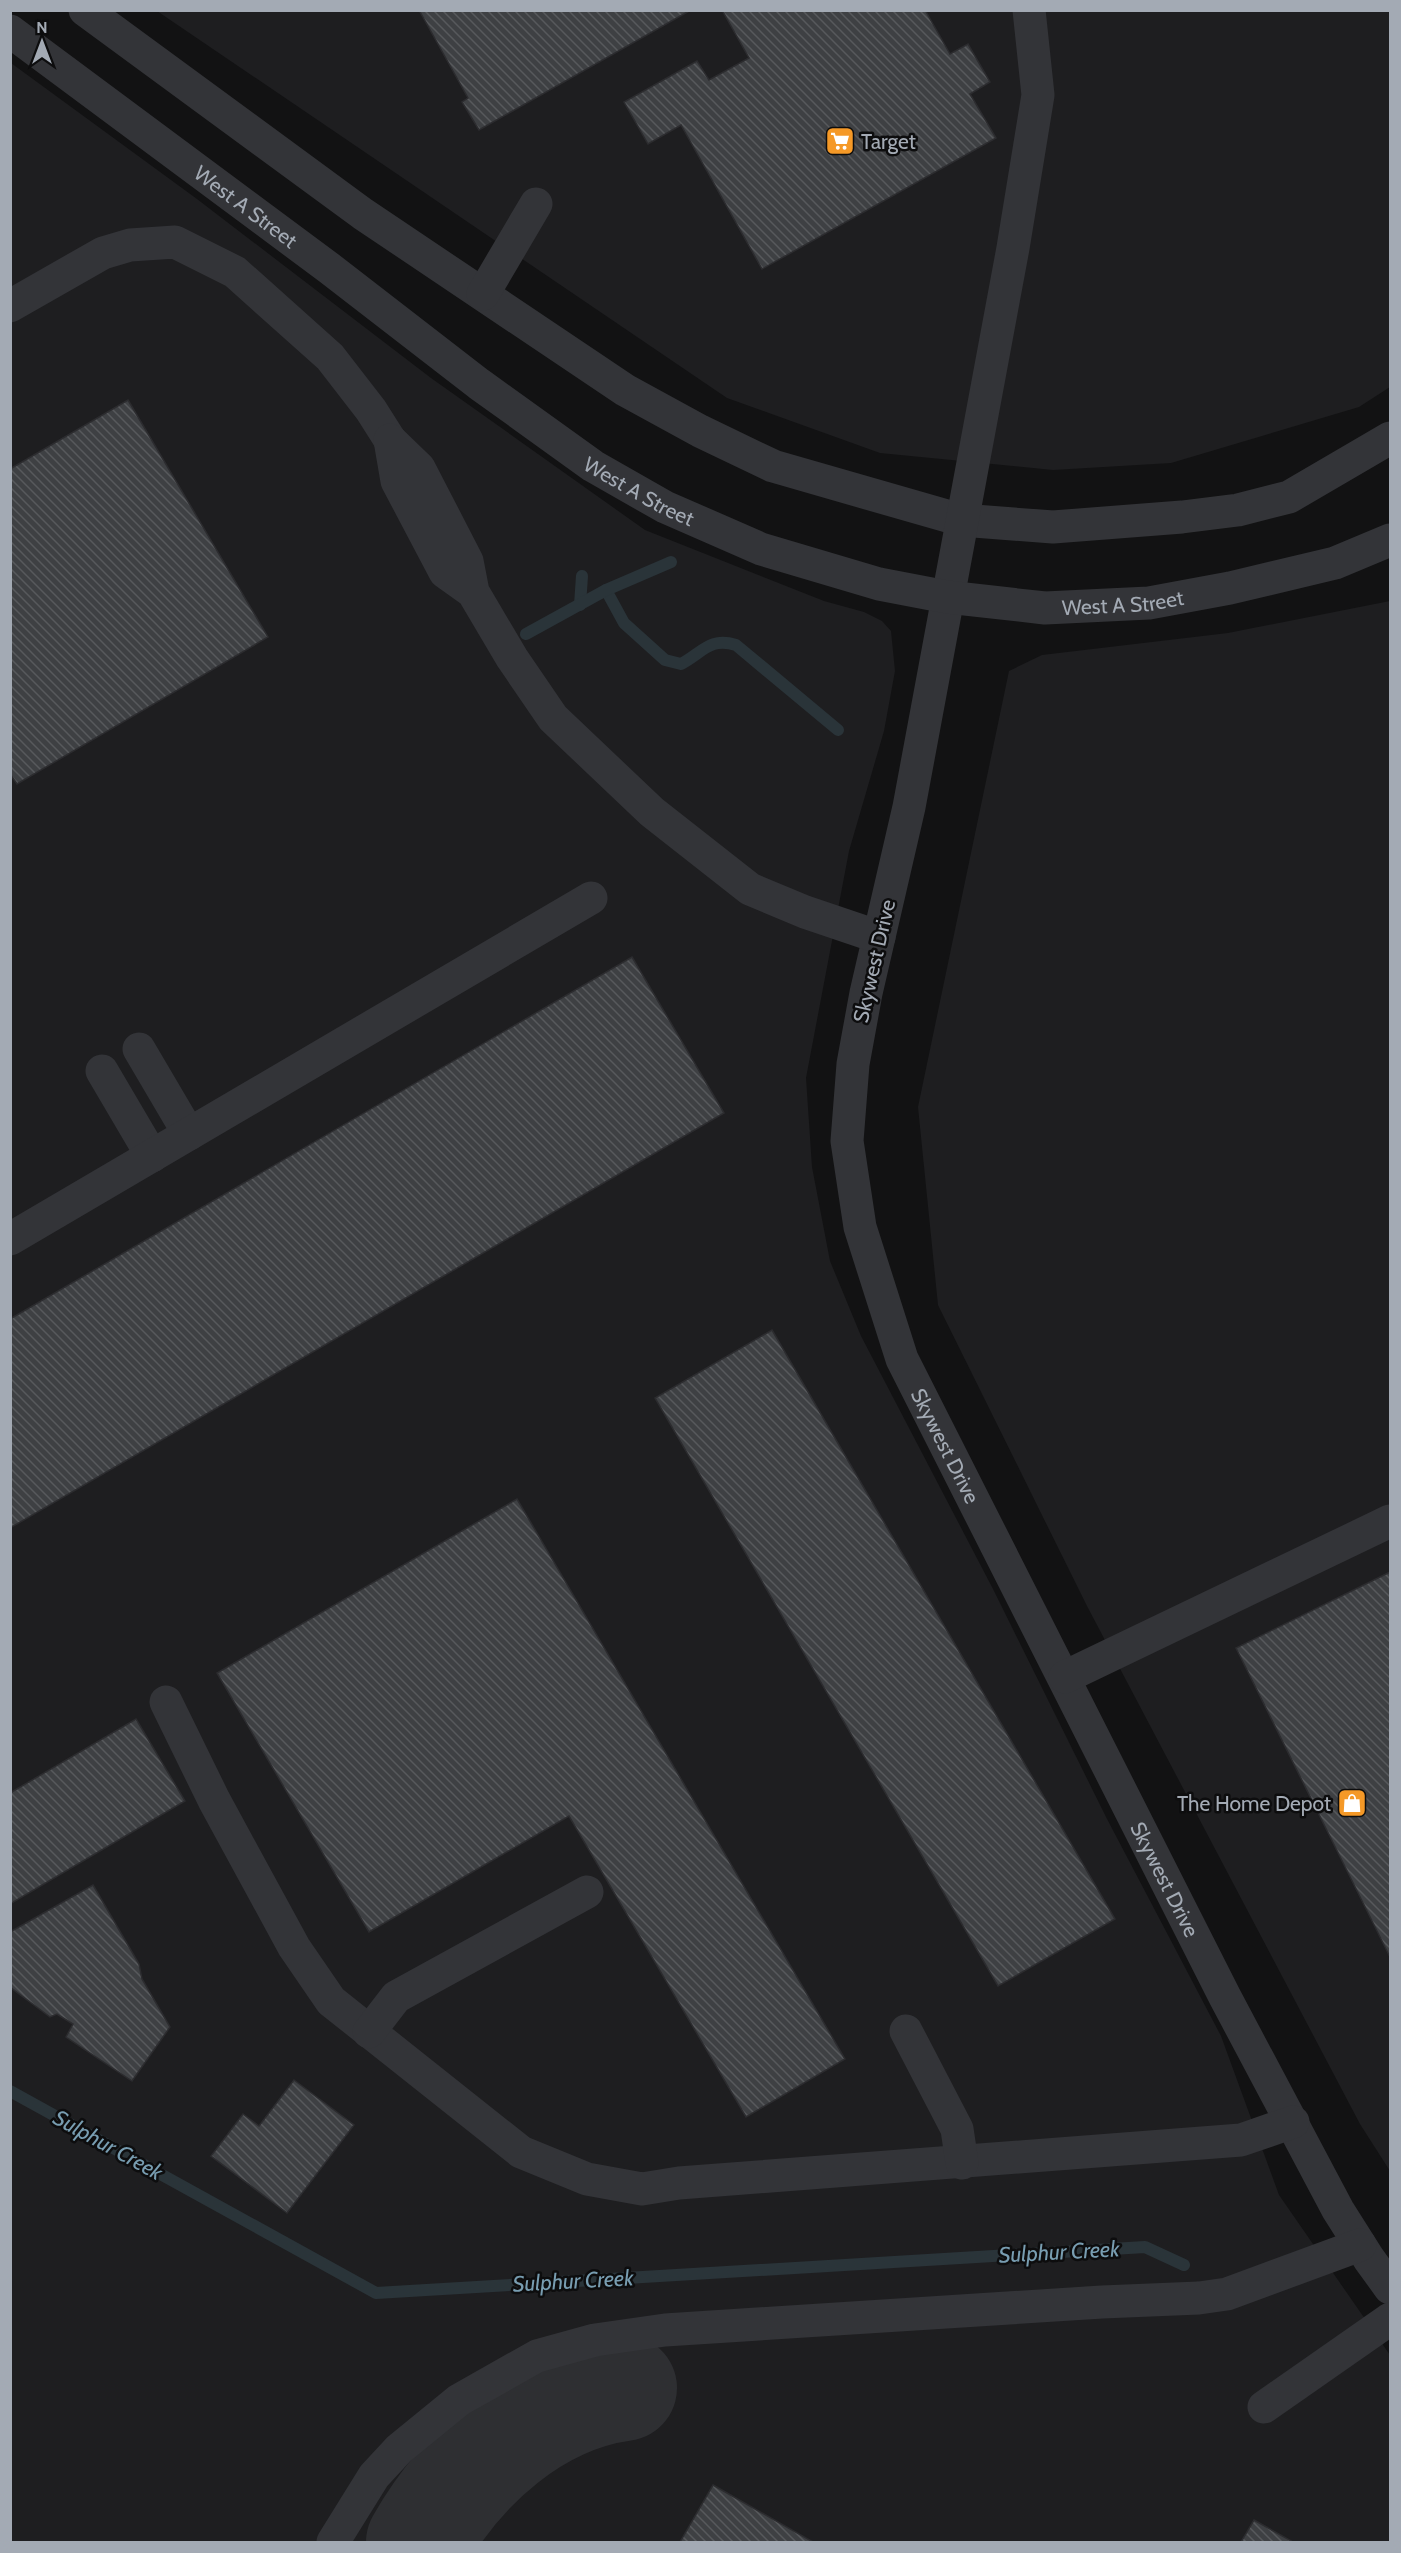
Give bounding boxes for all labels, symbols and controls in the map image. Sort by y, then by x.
north arrow [12,12,72,72]
text: N [36,18,48,37]
supermarket icon: Target [824,125,856,157]
place label: Target [861,129,916,154]
street label: West A Street [190,160,302,253]
street label: West A Street [579,451,698,531]
street label: West A Street [1061,584,1186,620]
street label: Skywest Drive [848,897,900,1025]
street label: Skywest Drive [906,1384,986,1508]
shop icon: The Home Depot [1336,1787,1368,1819]
place label: The Home Depot [1177,1791,1331,1816]
street label: Skywest Drive [1126,1817,1205,1941]
water label: Sulphur Creek [49,2104,168,2186]
water label: Sulphur Creek [998,2235,1121,2269]
water label: Sulphur Creek [512,2264,635,2298]

